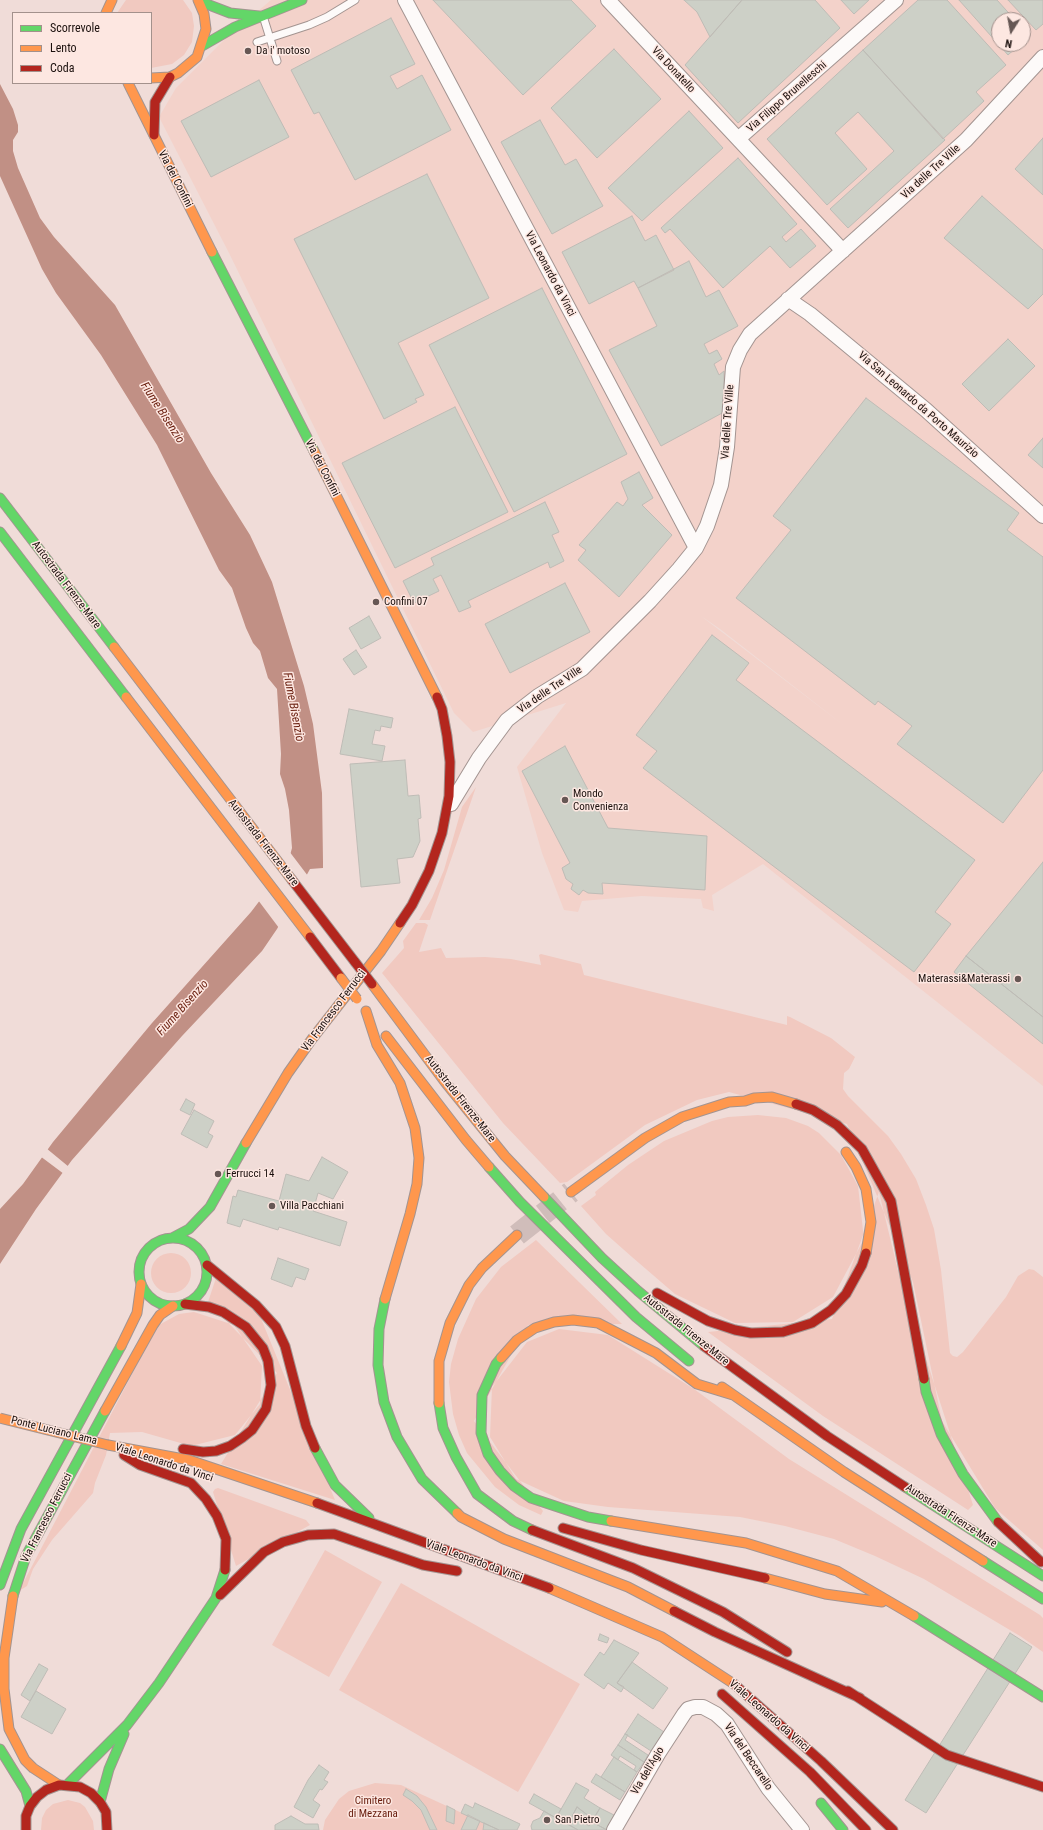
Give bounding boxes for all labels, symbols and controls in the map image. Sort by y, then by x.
legend [12,12,152,84]
north arrow [991,12,1031,52]
text: Scorrevole [50,21,100,35]
text: N [1004,36,1013,50]
text: Lento [50,41,77,55]
place label: Da i' motoso [256,44,310,58]
street label: Via Donatello [648,44,698,96]
marker: Da i' motoso [243,46,253,56]
street label: Via Filippo Brunelleschi [744,59,830,135]
text: Coda [50,61,75,75]
street label: Via delle Tre Ville [899,142,963,202]
street label: Via dei Confini [155,148,195,210]
street label: Via Leonardo da Vinci [522,229,578,319]
street label: Via San Leonardo da Porto Maurizio [855,349,981,461]
water label: Fiume Bisenzio [137,380,187,446]
street label: Via delle Tre Ville [719,384,737,460]
street label: Via dei Confini [302,437,342,499]
street label: Autostrada Firenze-Mare [29,539,103,631]
place label: Confini 07 [384,595,428,609]
marker: Confini 07 [371,597,381,607]
street label: Via delle Tre Ville [515,664,585,716]
water label: Fiume Bisenzio [279,671,307,743]
place label: Mondo Convenienza [573,787,628,813]
marker: Mondo Convenienza [560,795,570,805]
street label: Autostrada Firenze-Mare [225,797,301,889]
street label: Via Francesco Ferrucci [299,968,369,1054]
place label: Materassi&Materassi [918,972,1010,986]
marker: Materassi&Materassi [1013,974,1023,984]
water label: Fiume Bisenzio [154,977,212,1039]
street label: Autostrada Firenze-Mare [422,1053,498,1145]
place label: Ferrucci 14 [226,1167,274,1181]
marker: Ferrucci 14 [213,1169,223,1179]
place label: Villa Pacchiani [280,1199,344,1213]
marker: Villa Pacchiani [267,1201,277,1211]
street label: Autostrada Firenze-Mare [641,1291,731,1369]
street label: Ponte Luciano Lama [10,1414,98,1448]
street label: Viale Leonardo da Vinci [113,1441,215,1485]
street label: Via Francesco Ferrucci [19,1471,75,1565]
street label: Autostrada Firenze-Mare [903,1482,999,1550]
street label: Viale Leonardo da Vinci [424,1537,524,1585]
street label: Viale Leonardo da Vinci [726,1677,812,1755]
street label: Via del Beccarello [721,1721,775,1793]
street label: Via dell'Agio [629,1745,667,1797]
park label: Cimitero di Mezzana [348,1794,398,1820]
place label: San Pietro [555,1813,600,1827]
marker: San Pietro [542,1815,552,1825]

